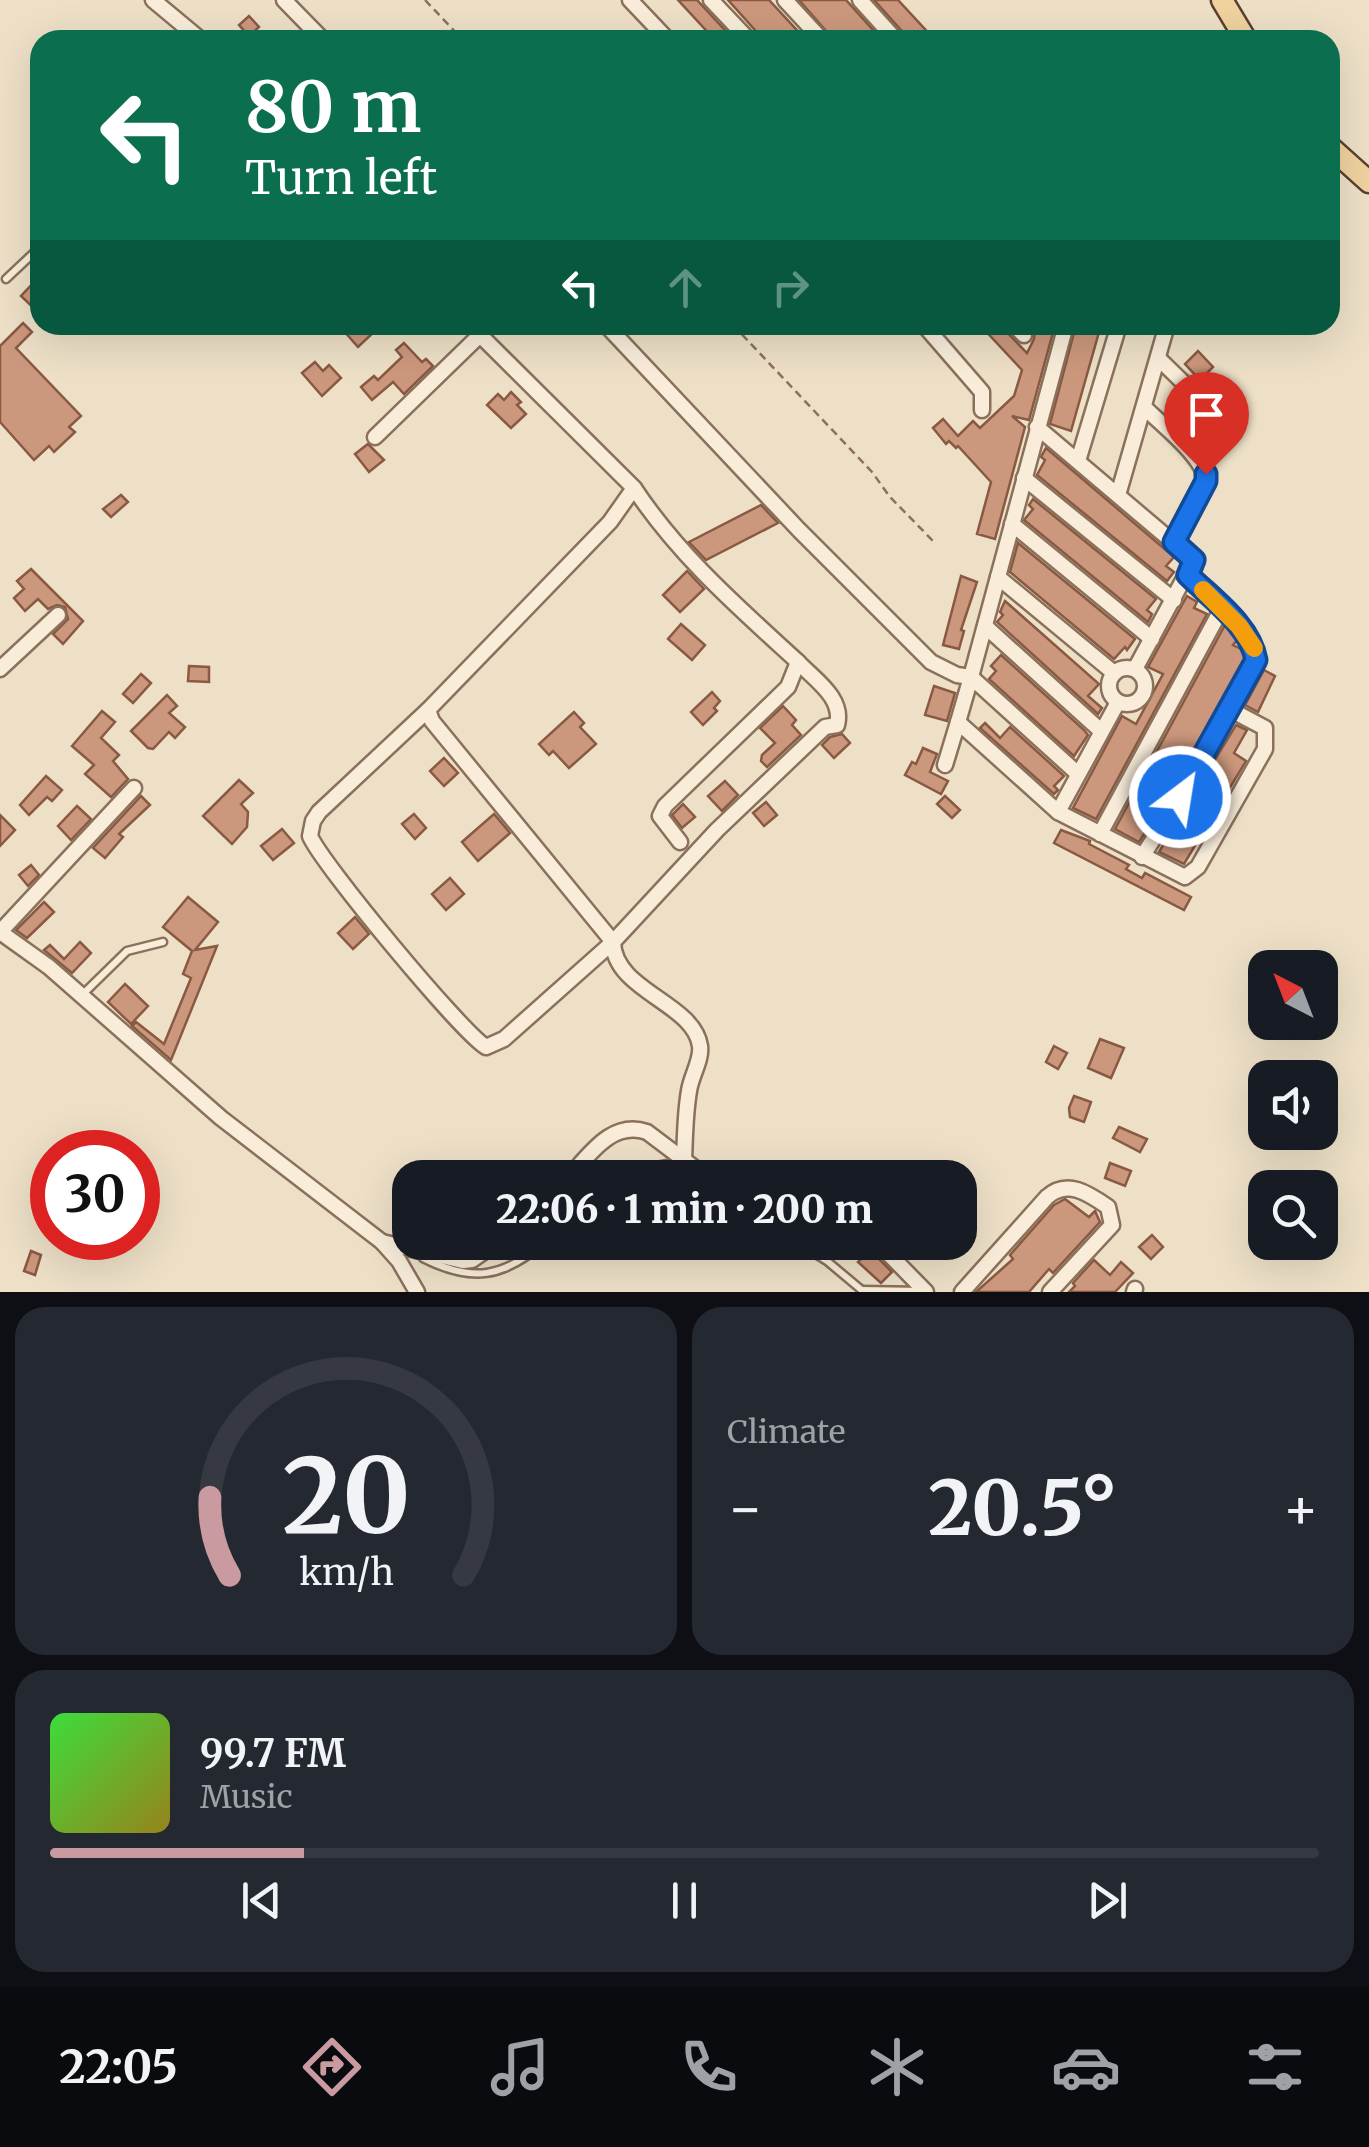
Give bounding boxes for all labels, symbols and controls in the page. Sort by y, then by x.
text: 80 m [245,63,421,151]
icon: left [80,70,210,200]
text: Turn left [245,150,437,206]
icon: left [553,260,608,315]
icon: ahead [658,260,713,315]
icon: right [763,260,818,315]
pin [1164,372,1249,475]
icon: arrive [1179,387,1234,442]
position arrow [1128,745,1232,849]
north arrow [1248,950,1338,1040]
map controls [1248,950,1338,1260]
button: sound [1248,1060,1338,1150]
speed limit sign: 30 [30,1130,160,1260]
button: search [1248,1170,1338,1260]
text: 22:06 · 1 min · 200 m [496,1186,873,1233]
text: Climate [727,1412,845,1452]
text: 20 [282,1431,410,1561]
text: 20.5° [928,1461,1118,1555]
text: − [727,1474,764,1543]
text: + [1282,1474,1319,1543]
text: km/h [299,1550,393,1595]
text: 99.7 FM [200,1730,346,1777]
text: Music [200,1777,293,1817]
icon: previous [234,1873,289,1928]
icon: pause [657,1873,712,1928]
icon: next [1080,1873,1135,1928]
icon: directions [297,2032,367,2102]
icon: music [485,2032,555,2102]
icon: phone [674,2032,744,2102]
icon: climate [862,2032,932,2102]
icon: car [1051,2032,1121,2102]
icon: filters [1240,2032,1310,2102]
text: 22:05 [59,2039,178,2095]

